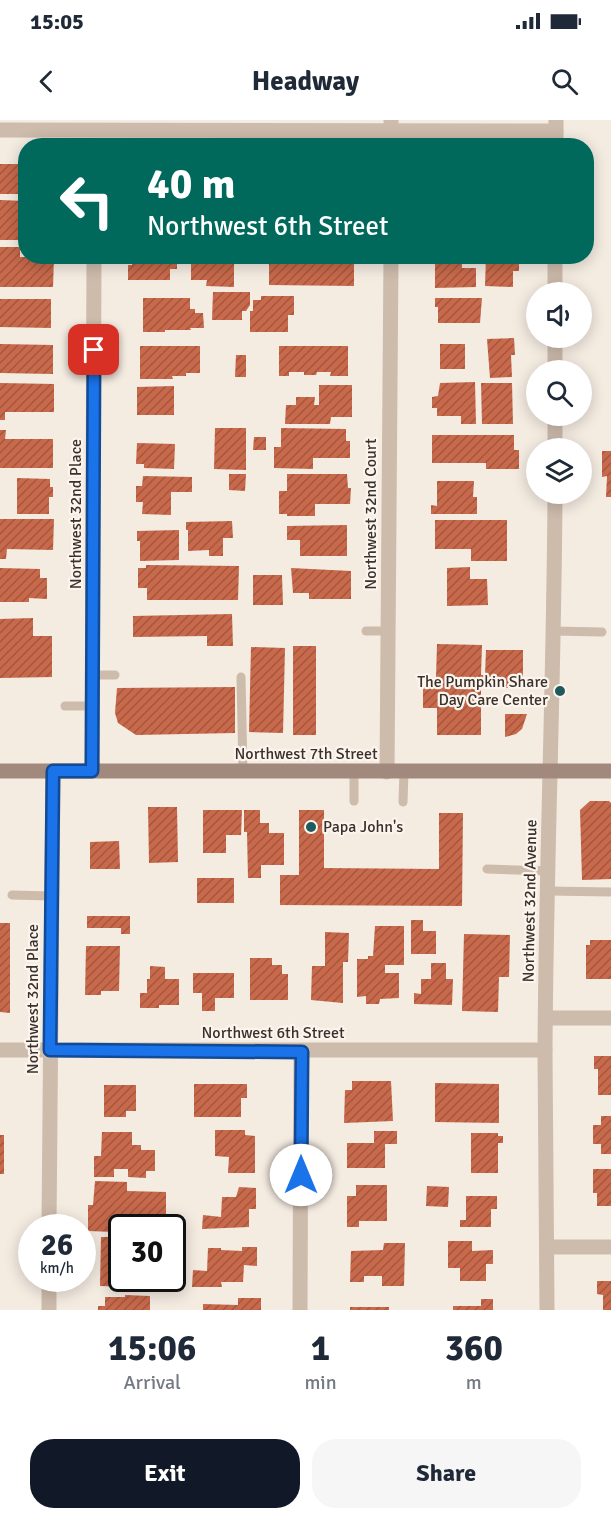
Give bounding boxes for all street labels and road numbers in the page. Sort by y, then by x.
street label: Northwest 32nd Court [361,438,381,590]
street label: Northwest 32nd Place [66,439,86,589]
street label: Northwest 7th Street [234,744,378,764]
street label: Northwest 32nd Avenue [519,819,541,983]
street label: Northwest 32nd Place [23,924,43,1074]
street label: Northwest 6th Street [201,1023,345,1043]

